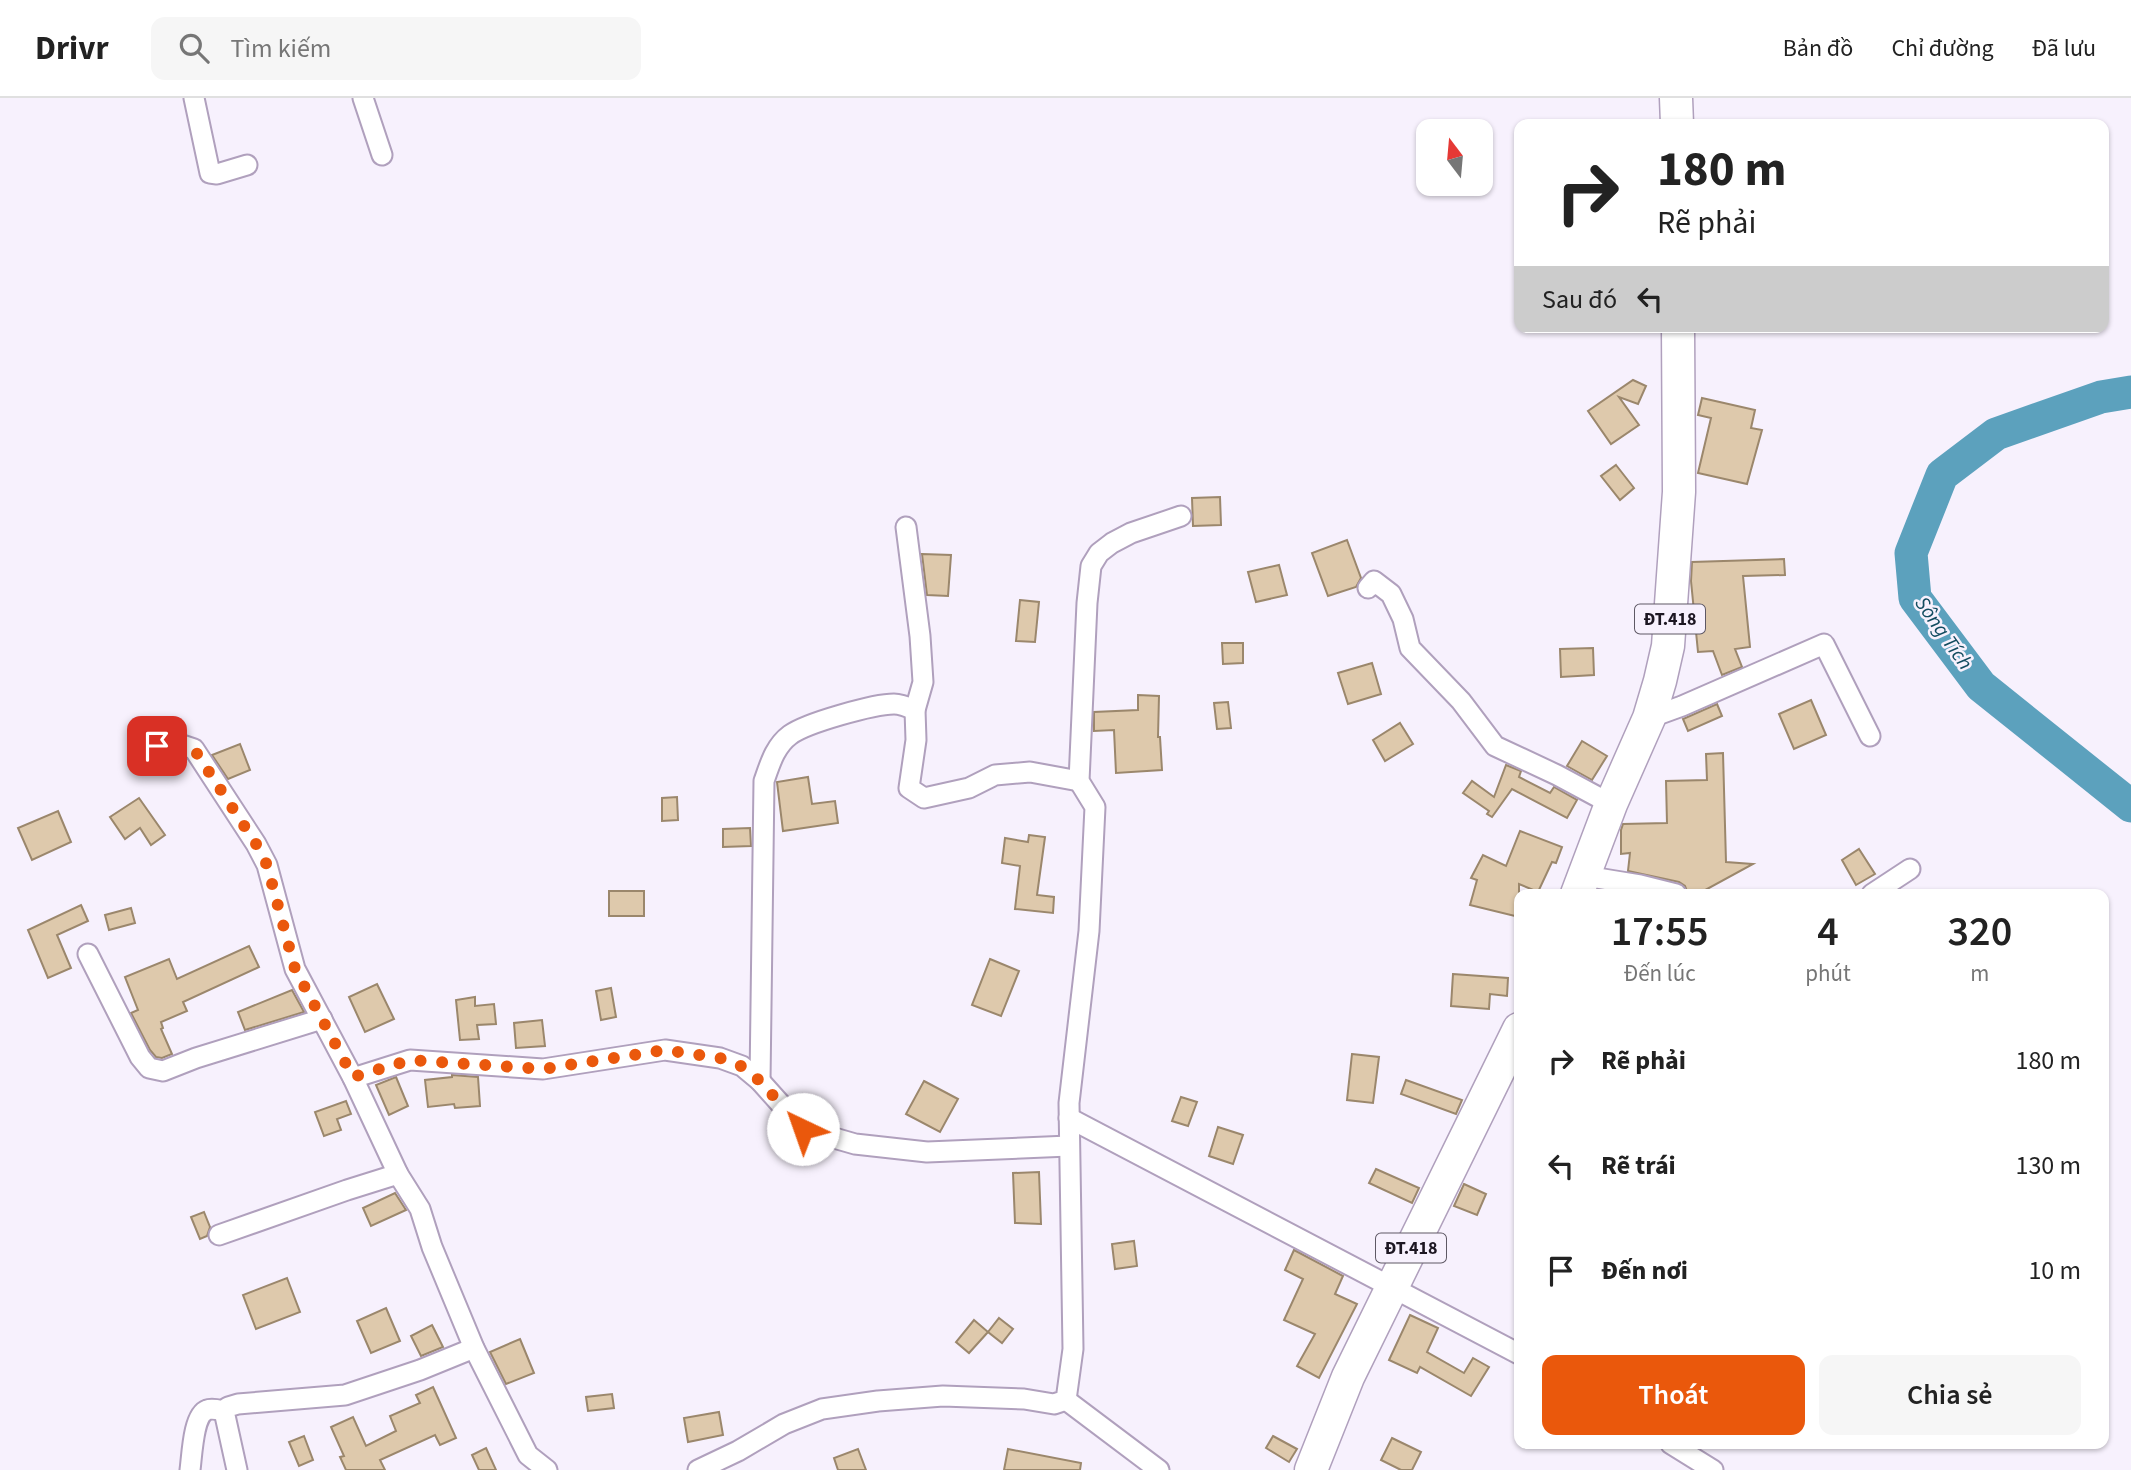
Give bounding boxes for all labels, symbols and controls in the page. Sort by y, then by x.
search box [151,17,641,80]
text: Drivr [35,25,109,72]
icon: search [175,29,213,67]
text: Tìm kiếm [231,30,331,67]
text: Bản đồ [1783,31,1853,66]
text: Chỉ đường [1891,31,1994,66]
text: Đã lưu [2032,31,2096,66]
north arrow [1416,119,1493,196]
map controls [1416,119,1493,196]
text: 180 m [1657,135,1786,205]
icon: right [1542,147,1633,238]
text: Rẽ phải [1657,200,1756,246]
icon: left [1631,280,1669,318]
text: Sau đó [1542,281,1617,318]
water label: Sông Tích [1908,590,1980,676]
road number: ĐT.418 [1635,604,1705,634]
pin [127,716,187,776]
icon: arrive [138,727,176,765]
text: 17:55 [1611,902,1708,962]
text: 4 [1817,902,1839,962]
text: 320 [1948,902,2012,962]
text: Đến lúc [1624,957,1696,990]
text: phút [1805,957,1851,990]
text: m [1970,957,1989,990]
icon: right [1542,1042,1580,1080]
text: Rẽ phải [1601,1042,1686,1079]
text: 180 m [2015,1042,2081,1079]
position arrow [766,1092,840,1166]
icon: left [1542,1147,1580,1185]
text: Rẽ trái [1601,1147,1676,1184]
text: 130 m [2015,1147,2081,1184]
road number: ĐT.418 [1376,1233,1446,1262]
icon: arrive [1542,1252,1580,1290]
text: Đến nơi [1601,1252,1688,1289]
text: 10 m [2028,1252,2081,1289]
button: Thoát [1542,1355,1805,1435]
button: Chia sẻ [1819,1355,2081,1435]

